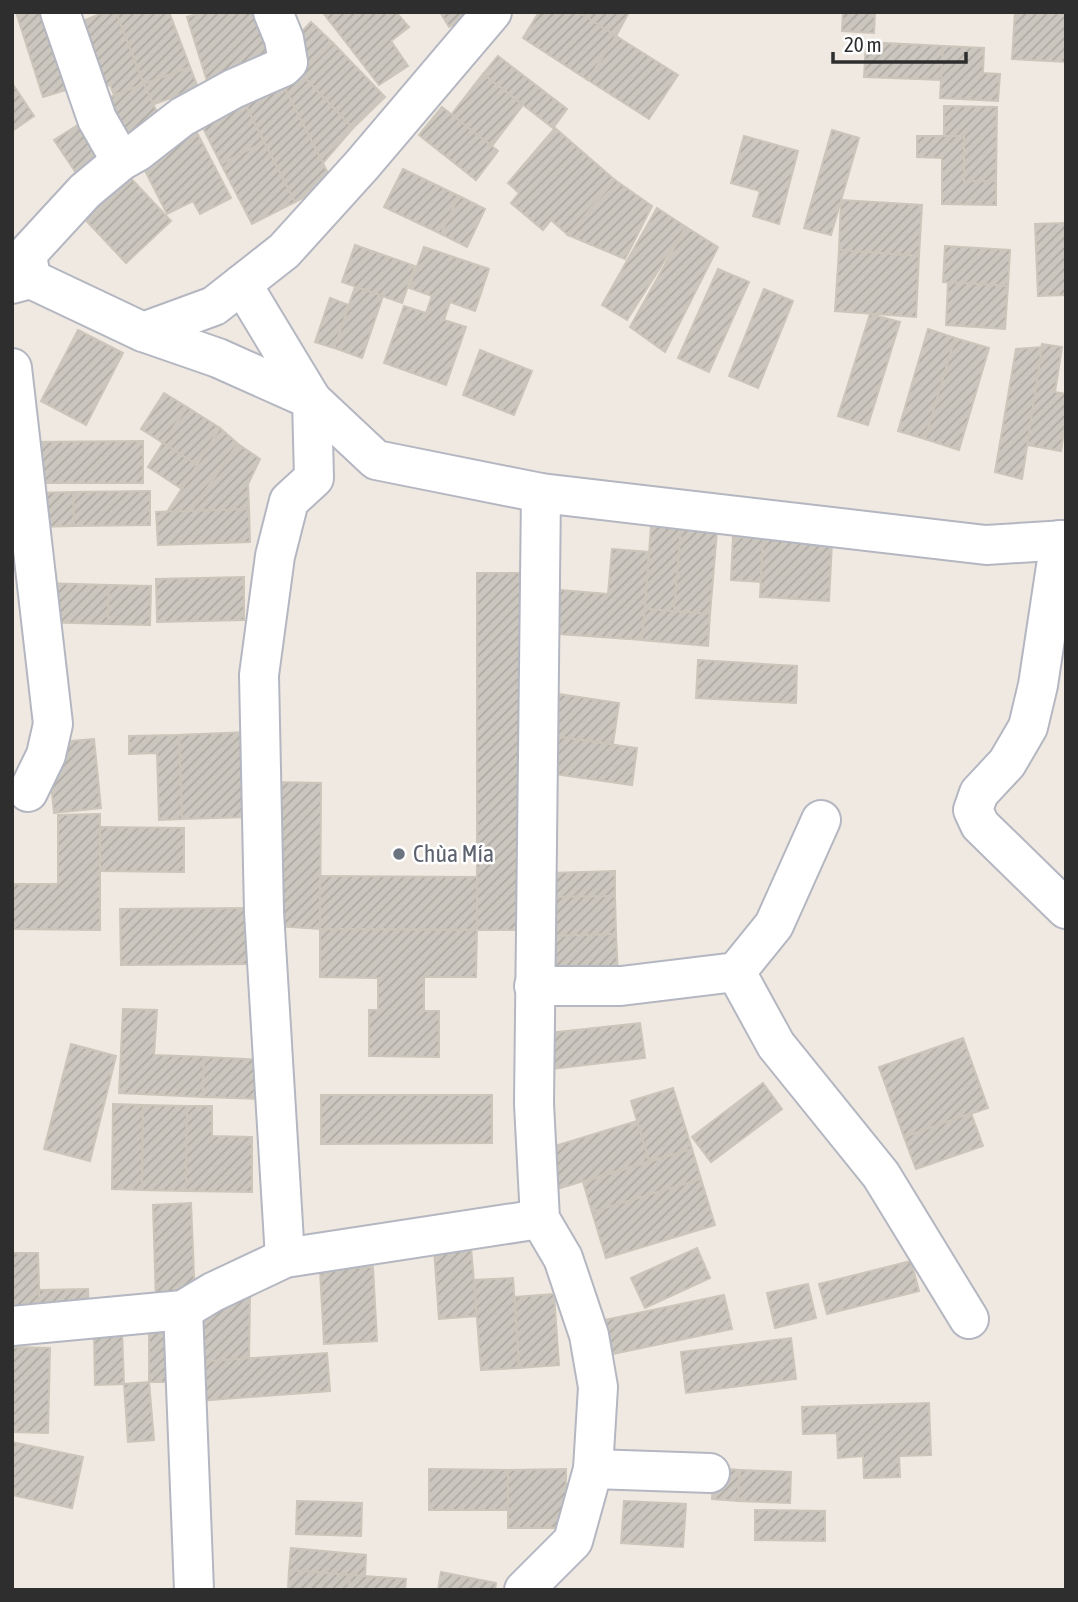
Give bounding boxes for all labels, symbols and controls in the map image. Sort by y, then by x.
scale bar [833,21,966,65]
text: 20 m [844,32,882,56]
place label: Chùa Mía [413,840,494,867]
marker: Chùa Mía [391,846,407,862]

